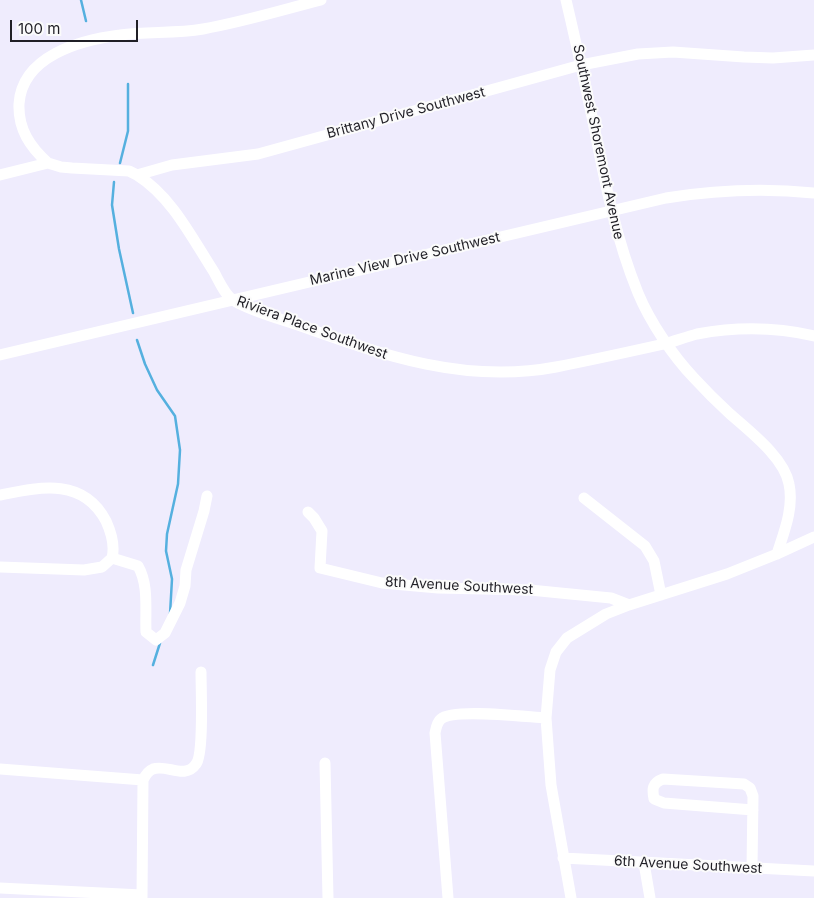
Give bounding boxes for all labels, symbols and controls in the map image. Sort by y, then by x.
scale bar [12,10,140,42]
text: 100 m [18,19,60,38]
street label: Southwest Shoremont Avenue [569,43,627,241]
street label: Brittany Drive Southwest [325,84,487,142]
street label: Marine View Drive Southwest [308,229,502,289]
street label: Riviera Place Southwest [234,293,390,363]
street label: 8th Avenue Southwest [384,574,534,598]
street label: 6th Avenue Southwest [613,853,763,877]

